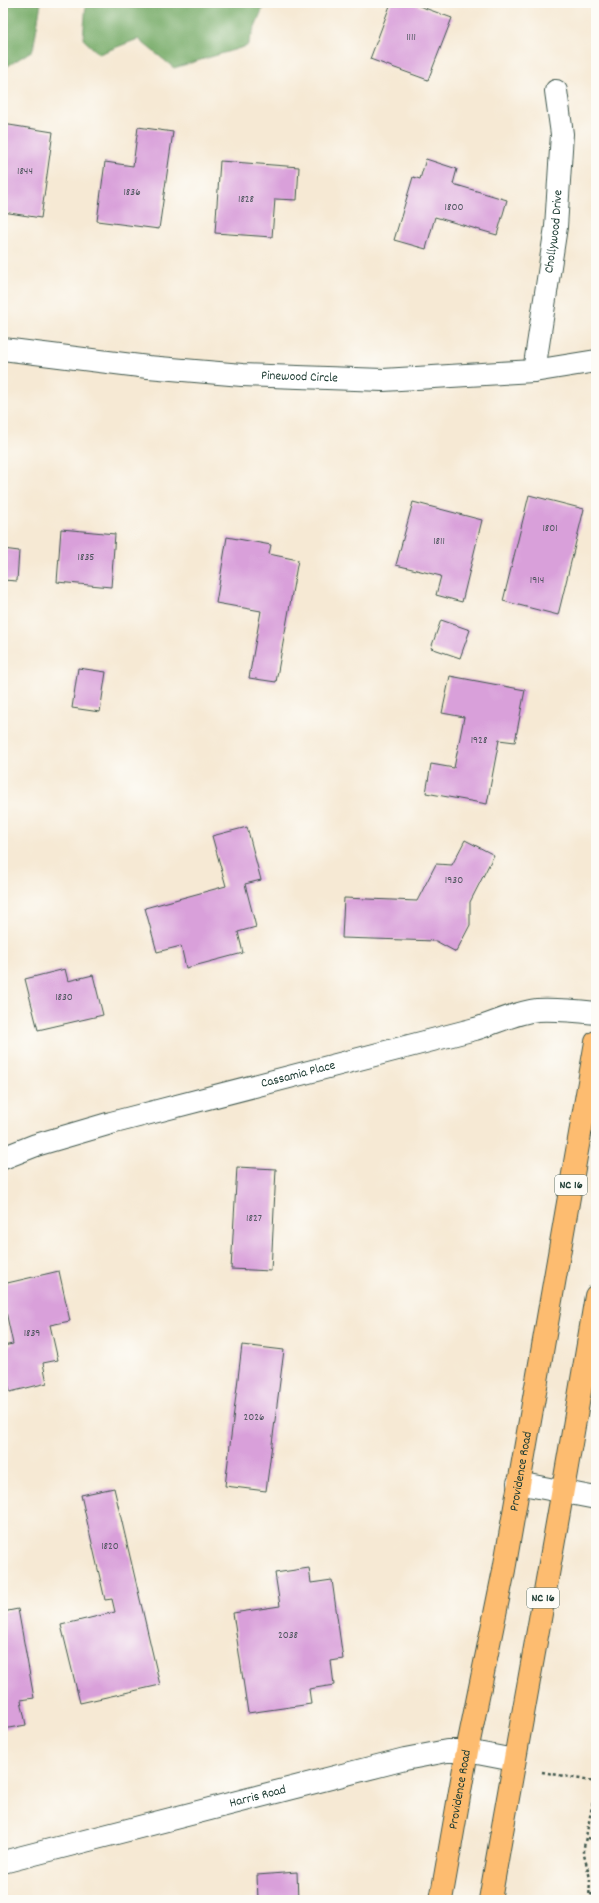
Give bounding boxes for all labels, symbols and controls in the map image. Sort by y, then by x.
house number: 1111 [406,30,416,46]
house number: 1844 [17,164,33,180]
house number: 1836 [123,185,141,201]
street label: Chollywood Drive [540,189,568,274]
house number: 1828 [238,192,254,208]
house number: 1800 [445,200,463,216]
street label: Pinewood Circle [261,366,339,388]
house number: 1801 [542,521,558,537]
house number: 1811 [433,534,445,550]
house number: 1835 [78,550,94,566]
house number: 1914 [530,573,544,589]
house number: 1928 [471,733,487,749]
house number: 1930 [445,873,463,889]
house number: 1830 [55,990,73,1006]
street label: Cassamia Place [259,1056,338,1093]
road number: NC 16 [555,1175,587,1195]
house number: 1827 [246,1211,262,1227]
house number: 1839 [24,1326,40,1342]
house number: 2026 [244,1410,265,1426]
street label: Providence Road [505,1430,537,1513]
house number: 1820 [101,1539,119,1555]
road number: NC 16 [527,1588,559,1608]
house number: 2038 [278,1628,298,1644]
street label: Providence Road [444,1748,477,1831]
street label: Harris Road [227,1780,288,1813]

